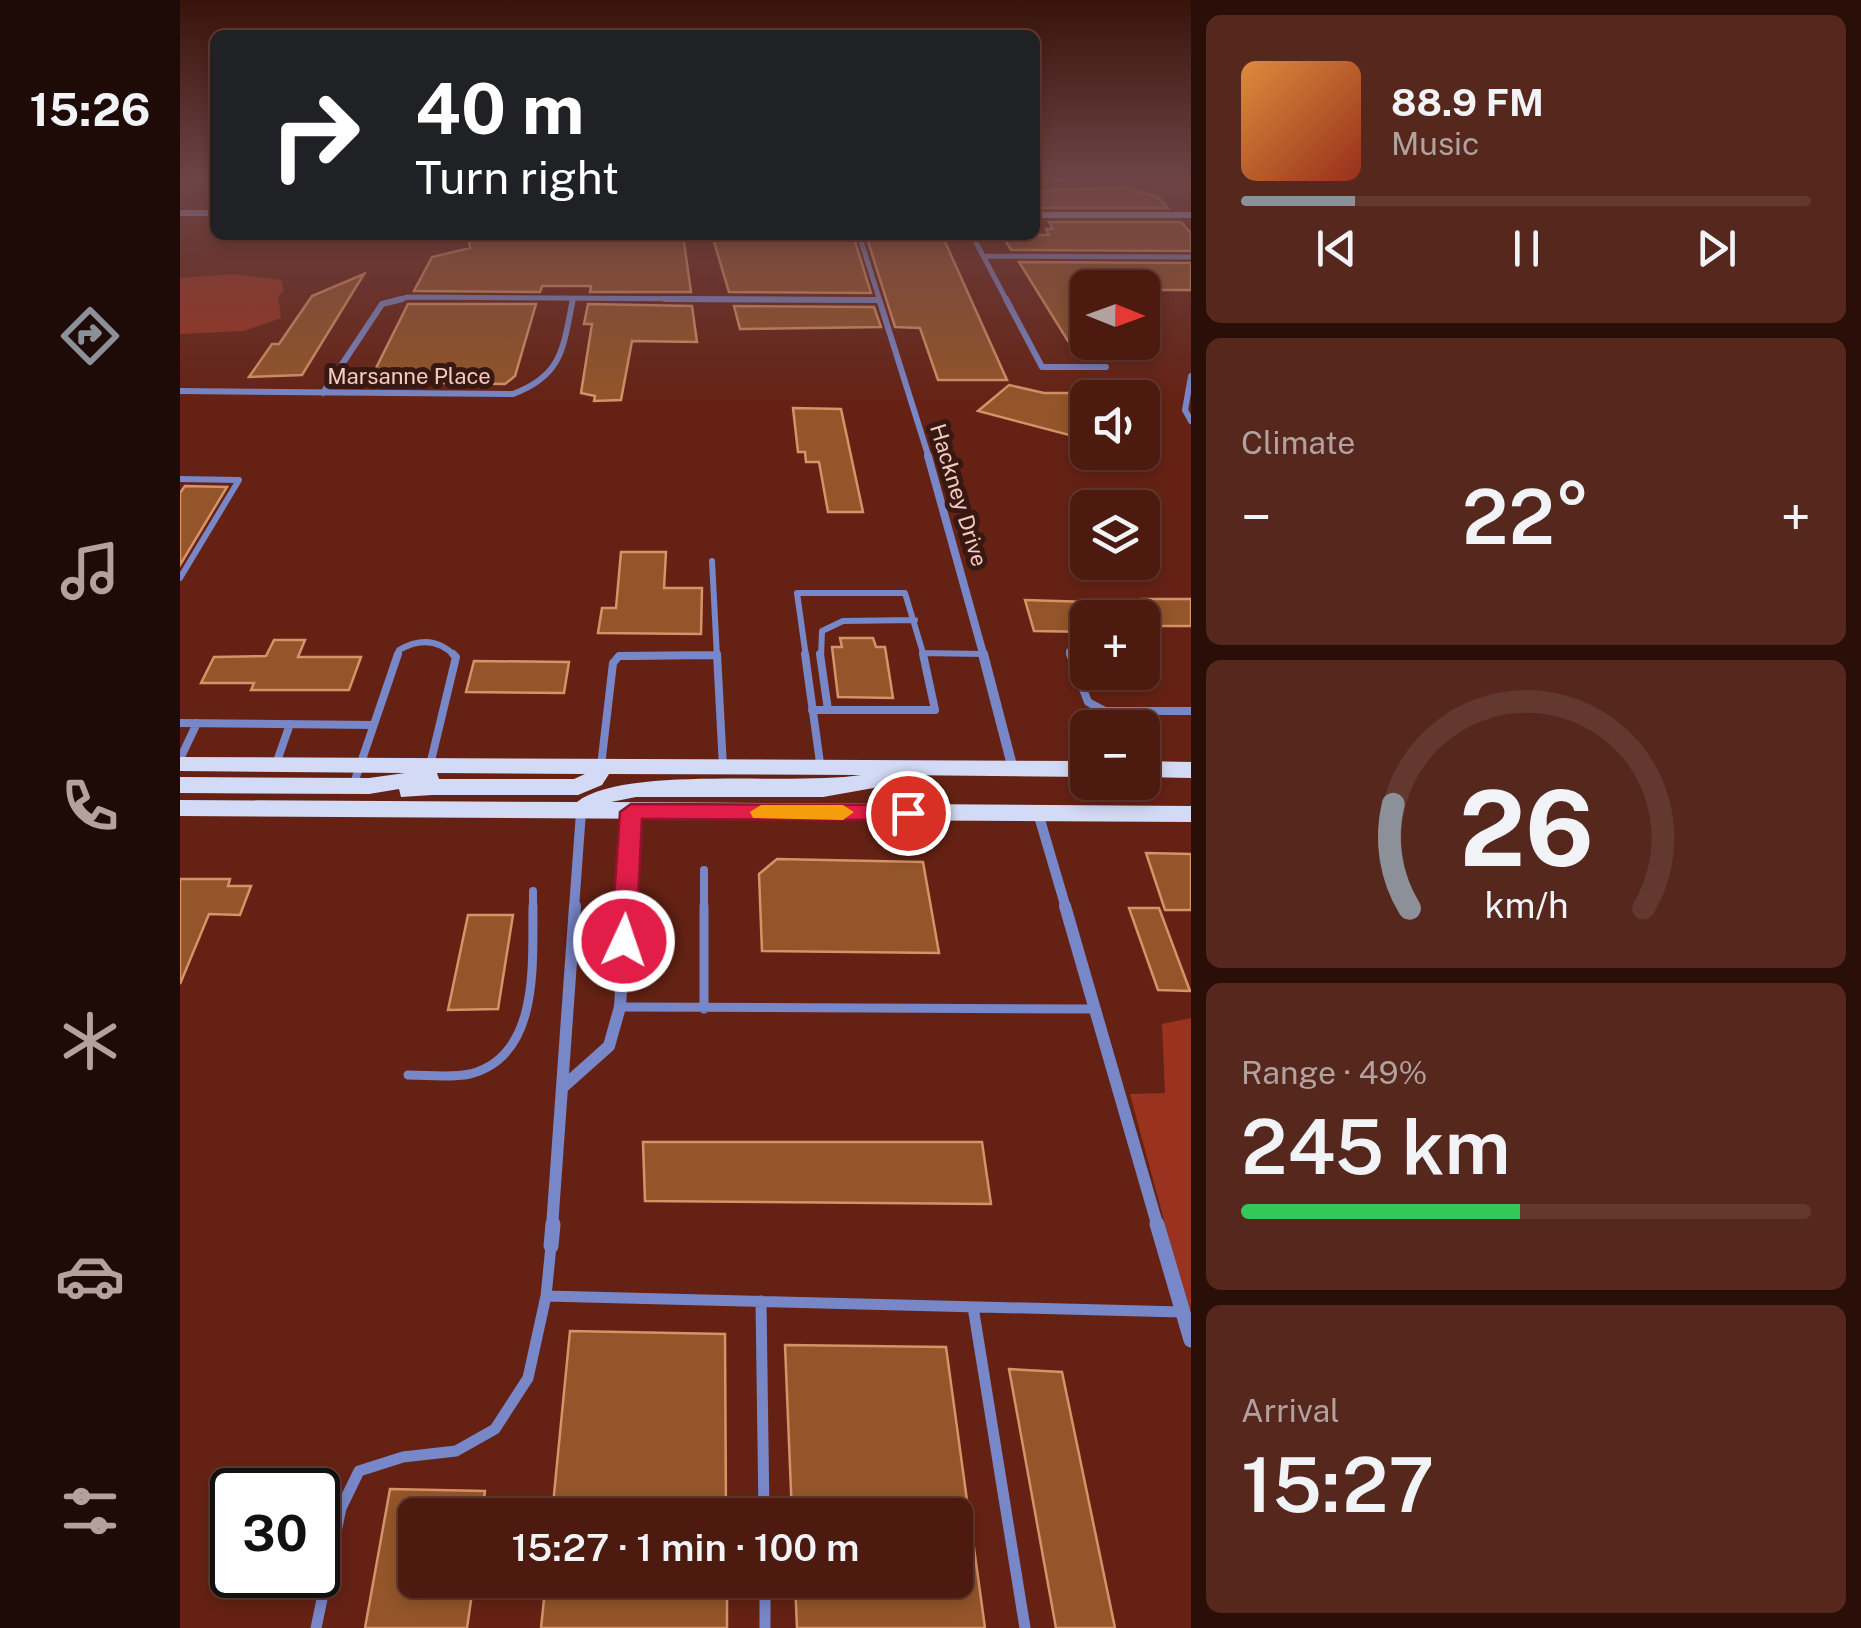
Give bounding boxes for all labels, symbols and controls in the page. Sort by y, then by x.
text: 40 m [415,67,585,150]
icon: right [250,70,380,200]
text: 88.9 FM [1391,80,1544,125]
text: 15:26 [30,83,150,136]
text: Music [1391,125,1479,162]
text: Turn right [415,151,619,204]
icon: previous [1309,221,1364,276]
icon: pause [1499,221,1554,276]
icon: next [1689,221,1744,276]
north arrow [1070,270,1160,360]
map controls [1070,270,1160,800]
icon: directions [55,301,125,371]
street label: Marsanne Place [327,363,491,389]
button: sound [1070,380,1160,470]
street label: Hackney Drive [925,421,993,569]
text: Climate [1241,424,1355,461]
text: 22° [1462,473,1590,561]
text: − [1241,485,1272,549]
text: + [1781,485,1811,549]
button: layers [1070,490,1160,580]
icon: music [55,536,125,606]
button: + [1070,600,1160,690]
button: − [1070,710,1160,800]
text: 26 [1459,767,1593,889]
icon: phone [55,771,125,841]
pin [866,771,951,856]
icon: arrive [881,786,936,841]
text: km/h [1484,884,1568,926]
position arrow [572,889,676,993]
icon: climate [55,1006,125,1076]
text: Range · 49% [1241,1054,1428,1091]
text: 245 km [1241,1103,1511,1191]
icon: car [55,1241,125,1311]
text: Arrival [1241,1392,1340,1429]
text: 15:27 [1241,1441,1434,1529]
speed limit sign: 30 [210,1468,340,1598]
icon: filters [55,1476,125,1546]
text: 15:27 · 1 min · 100 m [511,1525,860,1570]

